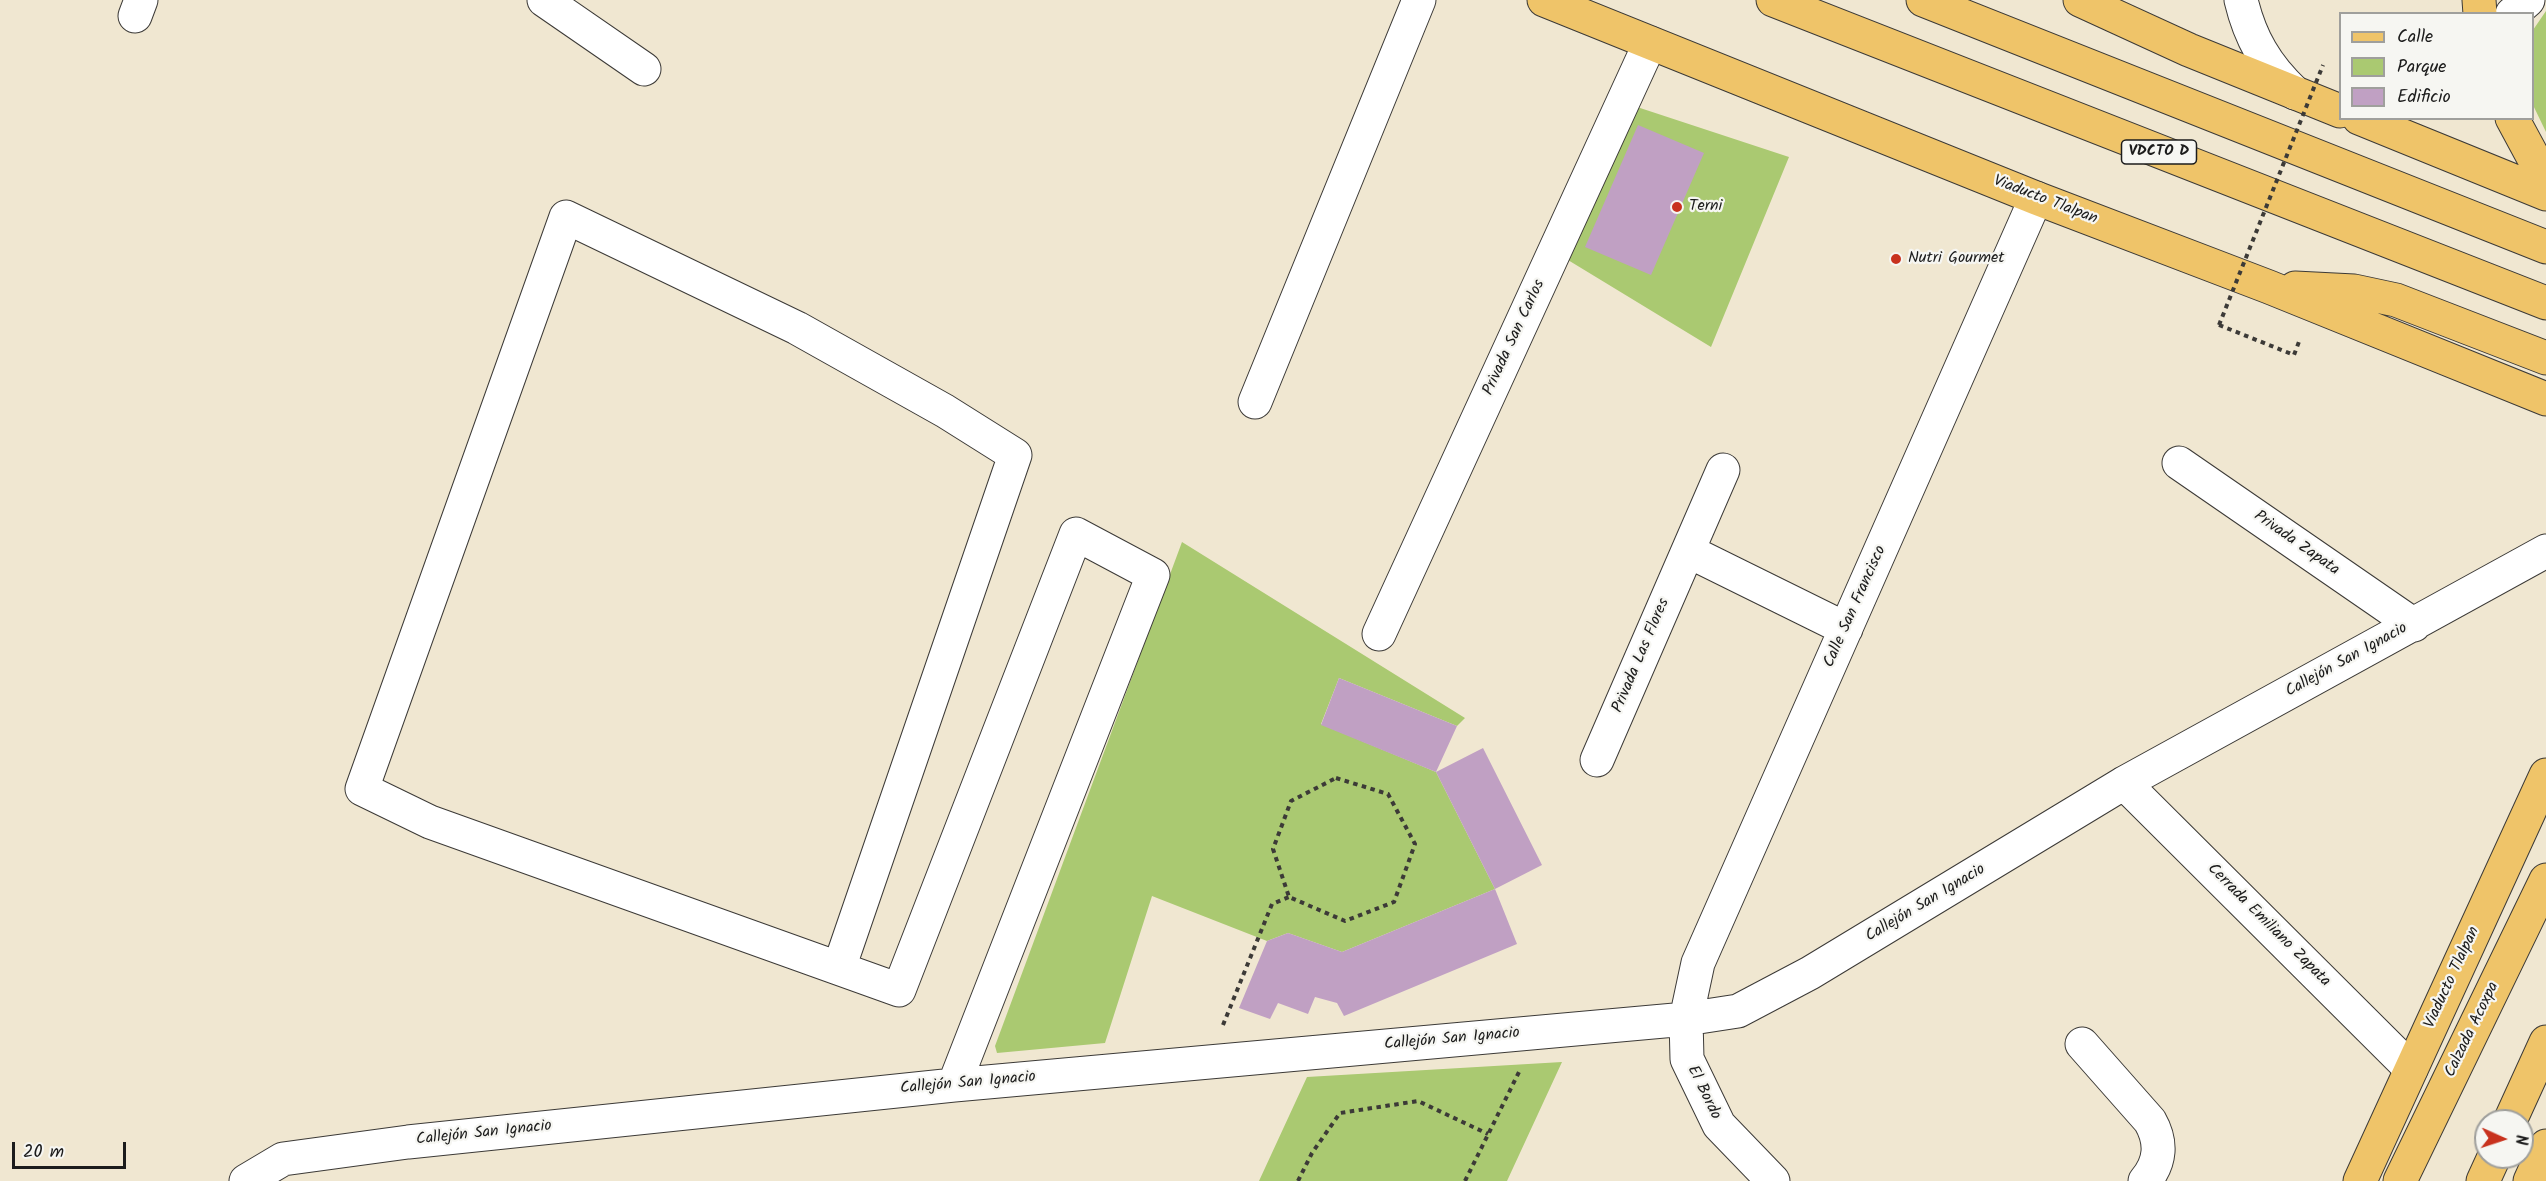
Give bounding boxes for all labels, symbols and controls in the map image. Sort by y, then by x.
legend [2339,12,2534,120]
text: Calle [2397,23,2433,52]
text: Parque [2397,53,2446,82]
text: Edificio [2397,83,2451,112]
road number: VDCTO D [2122,140,2196,164]
street label: Viaducto Tlalpan [1990,172,2100,230]
place label: Terni [1689,197,1722,217]
marker: Terni [1670,200,1684,214]
place label: Nutri Gourmet [1908,249,2004,269]
marker: Nutri Gourmet [1889,252,1903,266]
street label: Privada San Carlos [1480,277,1550,399]
street label: Privada Zapata [2249,507,2343,581]
street label: Calle San Francisco [1821,543,1891,671]
street label: Privada Las Flores [1609,596,1675,716]
street label: Callejón San Ignacio [2283,620,2411,702]
street label: Cerrada Emiliano Zapata [2202,860,2334,992]
street label: Callejón San Ignacio [1863,861,1989,947]
street label: Viaducto Tlalpan [2421,924,2485,1032]
street label: Calzada Acoxpa [2442,979,2504,1081]
street label: Callejón San Ignacio [1383,1025,1521,1055]
street label: El Bordo [1682,1063,1724,1123]
street label: Callejón San Ignacio [899,1069,1037,1099]
north arrow [2474,1109,2534,1169]
street label: Callejón San Ignacio [415,1117,553,1151]
scale bar [15,1130,129,1168]
text: N [2508,1134,2533,1146]
text: 20 m [23,1138,64,1167]

